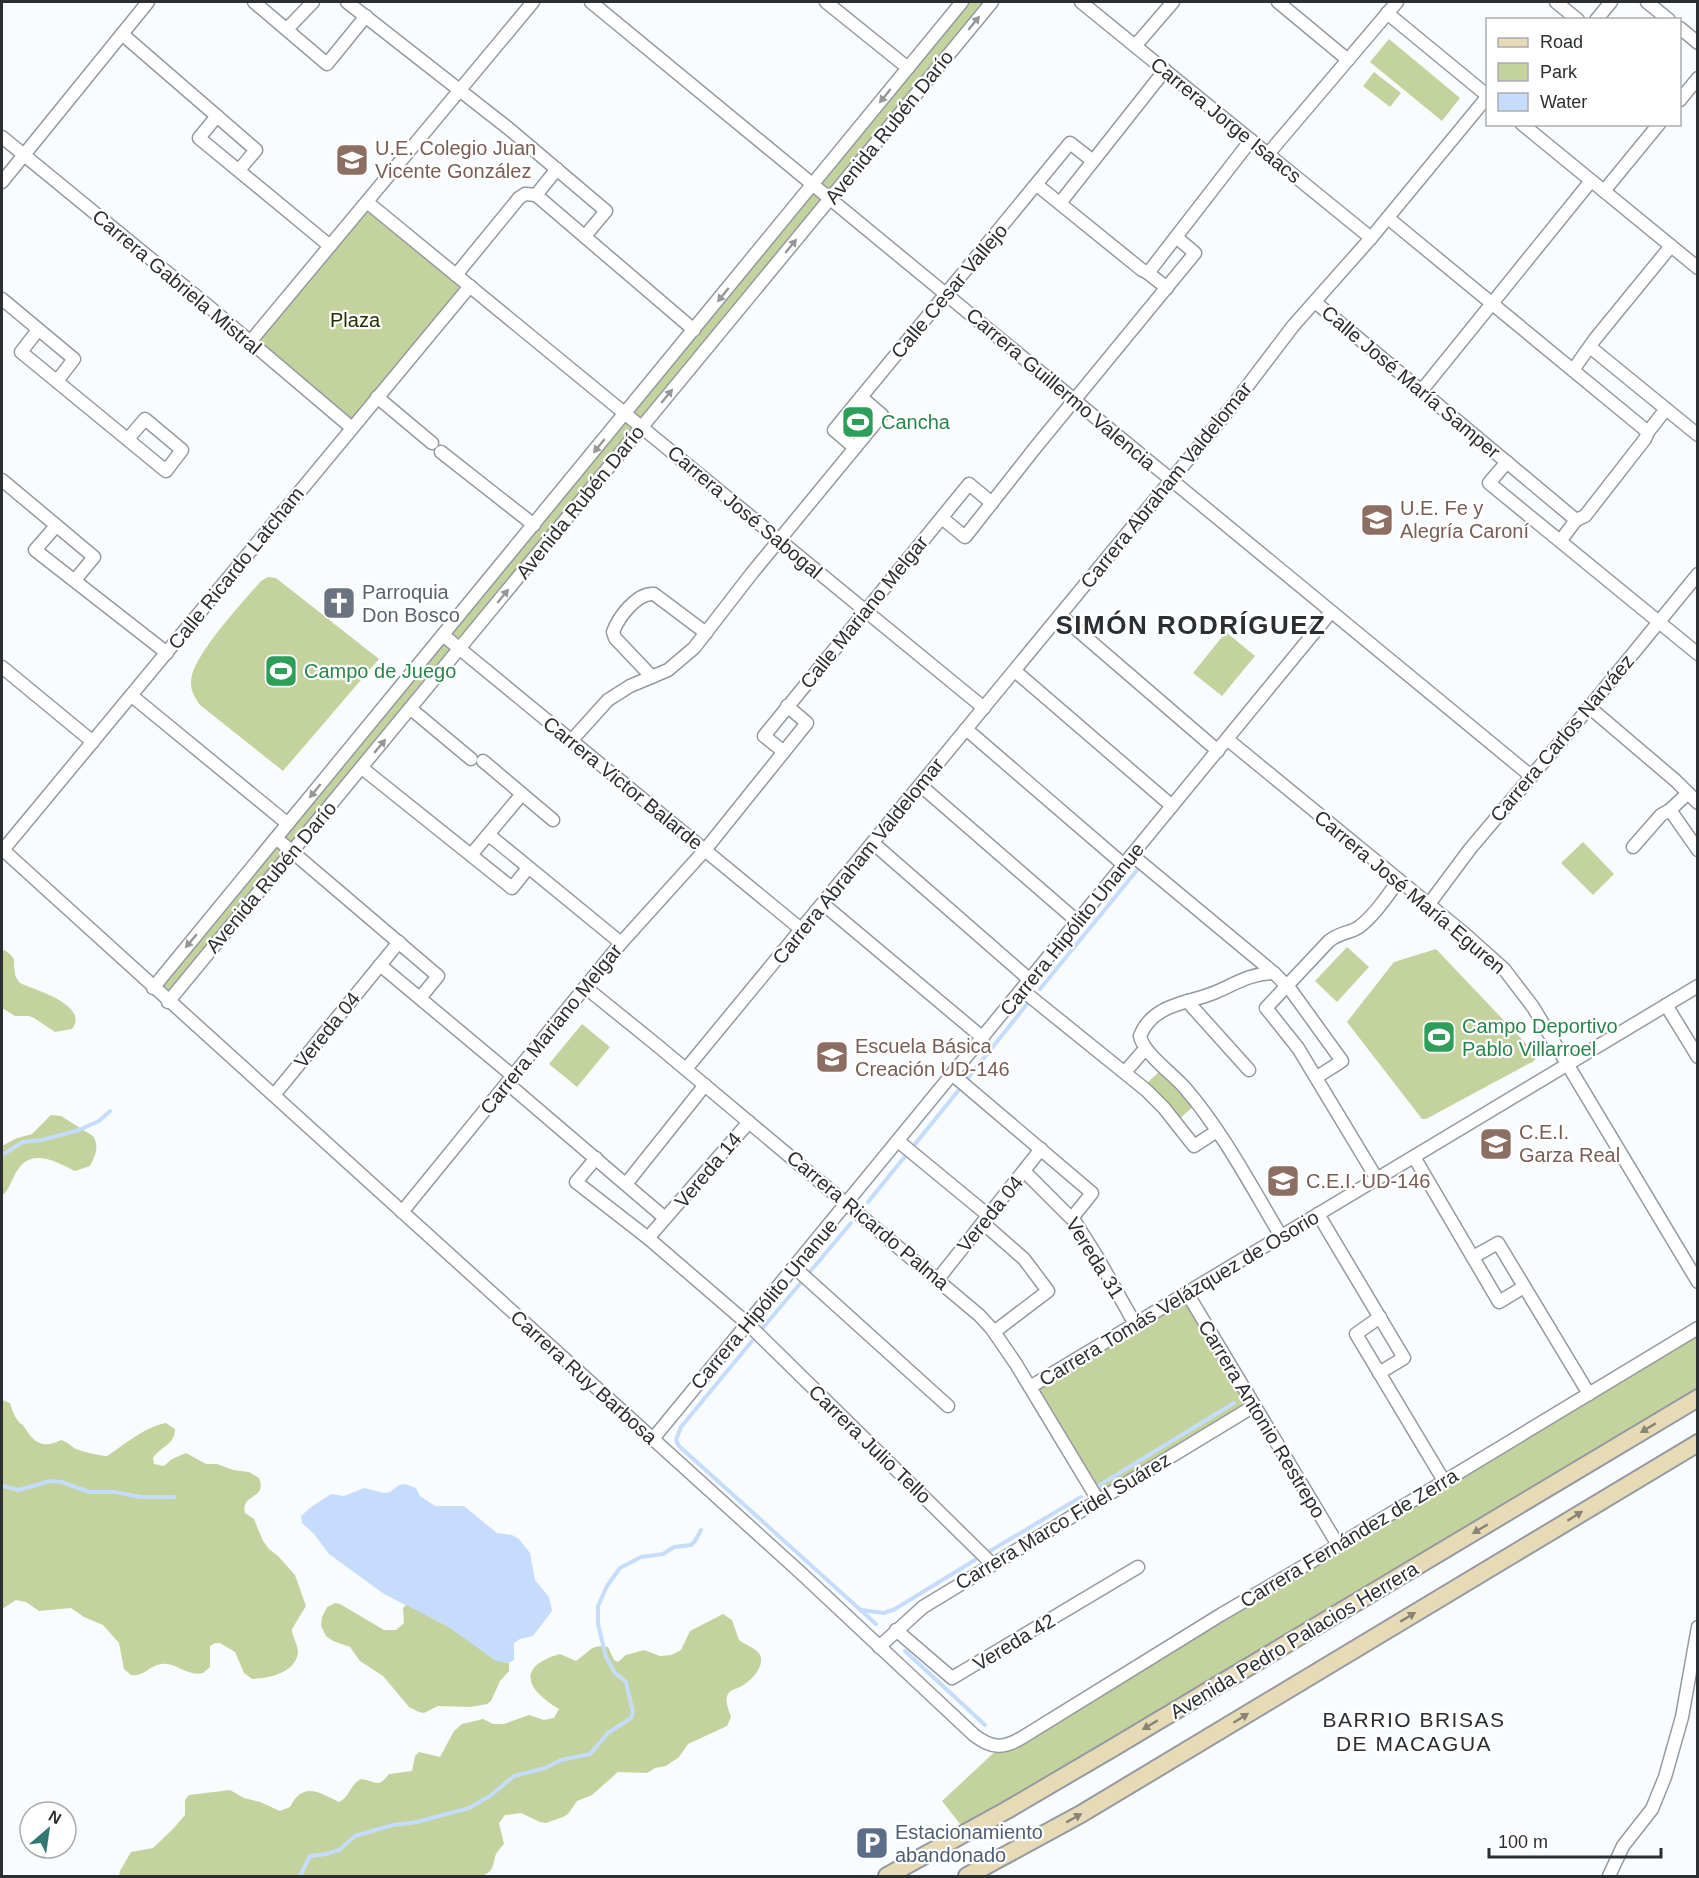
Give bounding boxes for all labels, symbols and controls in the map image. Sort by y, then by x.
one-way arrow [967,15,980,31]
legend [1486,18,1681,126]
text: Road [1540,32,1583,52]
street label: Avenida Rubén Darío [820,46,958,208]
street label: Carrera Jorge Isaacs [1147,53,1305,187]
text: Park [1540,62,1578,82]
one-way arrow [880,88,892,103]
text: Water [1540,92,1587,112]
place label: U.E. Colegio Juan Vicente González [375,137,536,182]
school or university icon: U.E. Colegio Juan Vicente González [334,142,370,178]
street label: Carrera Gabriela Mistral [88,205,266,359]
street label: Calle Cesar Vallejo [886,219,1012,363]
one-way arrow [784,239,797,254]
one-way arrow [716,287,729,303]
street label: Calle José María Samper [1317,301,1505,463]
street label: Carrera Guillermo Valencia [962,304,1161,475]
park label: Plaza [330,309,381,331]
street label: Carrera Abraham Valdelomar [1076,377,1256,592]
one-way arrow [661,389,673,404]
sports icon: Cancha [840,404,876,440]
place label: Cancha [881,411,951,433]
street label: Avenida Rubén Darío [511,421,649,583]
one-way arrow [593,438,606,454]
street label: Carrera José Sabogal [663,441,827,583]
street label: Calle Ricardo Latcham [164,482,308,654]
place label: U.E. Fe y Alegría Caroní [1400,497,1529,542]
school or university icon: U.E. Fe y Alegría Caroní [1359,502,1395,538]
street label: Calle Mariano Melgar [796,531,933,693]
place label: Parroquia Don Bosco [362,581,460,626]
church icon: Parroquia Don Bosco [321,585,357,621]
one-way arrow [497,588,510,604]
district label: SIMÓN RODRÍGUEZ [1056,610,1326,640]
street label: Carrera Carlos Narváez [1486,650,1638,826]
sports icon: Campo de Juego [263,653,299,689]
place label: Campo de Juego [304,660,456,682]
street label: Carrera Victor Balarde [539,712,707,854]
one-way arrow [373,738,386,754]
street label: Carrera Abraham Valdelomar [768,753,948,968]
one-way arrow [309,783,322,799]
street label: Avenida Rubén Darío [201,797,341,957]
street label: Carrera José María Eguren [1310,806,1510,978]
street label: Carrera Hipólito Unanue [996,838,1148,1020]
one-way arrow [185,933,198,949]
street label: Carrera Mariano Melgar [476,939,627,1118]
street label: Vereda 04 [290,988,364,1072]
place label: Campo Deportivo Pablo Villarroel [1462,1015,1618,1060]
sports icon: Campo Deportivo Pablo Villarroel [1421,1019,1457,1055]
place label: Escuela Básica Creación UD-146 [855,1035,1010,1080]
school or university icon: Escuela Básica Creación UD-146 [814,1039,850,1075]
place label: C.E.I. Garza Real [1519,1121,1620,1166]
school or university icon: C.E.I. Garza Real [1478,1126,1514,1162]
street label: Vereda 14 [670,1128,746,1212]
street label: Carrera Ricardo Palma [783,1146,954,1295]
school or university icon: C.E.I. UD-146 [1265,1163,1301,1199]
place label: C.E.I. UD-146 [1306,1170,1430,1192]
street label: Vereda 04 [953,1172,1027,1256]
street label: Carrera Tomás Velázquez de Osorio [1035,1206,1323,1390]
street label: Vereda 31 [1062,1213,1128,1303]
street label: Carrera Hipólito Unanue [686,1214,842,1394]
street label: Carrera Ruy Barbosa [506,1306,662,1449]
street label: Carrera Antonio Restrepo [1194,1316,1330,1522]
street label: Carrera Julio Tello [805,1380,935,1508]
one-way arrow [1640,1423,1656,1434]
street label: Carrera Marco Fidel Suárez [952,1448,1174,1594]
street label: Carrera Fernández de Zerra [1236,1464,1463,1612]
one-way arrow [1567,1511,1583,1522]
one-way arrow [1472,1523,1488,1534]
street label: Avenida Pedro Palacios Herrera [1166,1557,1423,1723]
street label: Vereda 42 [969,1609,1059,1675]
one-way arrow [1400,1612,1417,1622]
district label: BARRIO BRISAS DE MACAGUA [1323,1708,1505,1755]
one-way arrow [1233,1713,1249,1724]
one-way arrow [1142,1720,1158,1731]
north arrow [18,1800,78,1860]
text: N [46,1807,64,1828]
one-way arrow [1066,1813,1083,1823]
place label: Estacionamiento abandonado [895,1821,1043,1866]
scale bar [1489,1821,1662,1859]
parking icon: Estacionamiento abandonado [854,1825,890,1861]
text: 100 m [1498,1832,1548,1852]

